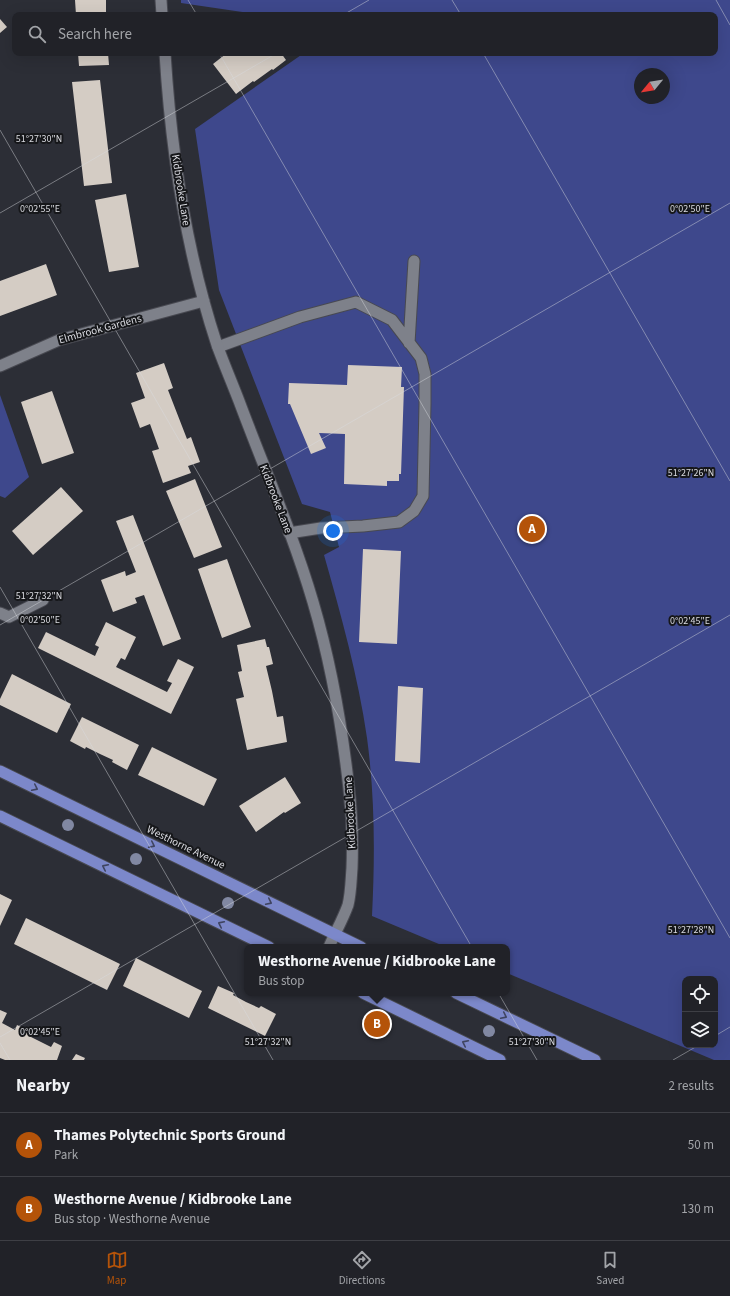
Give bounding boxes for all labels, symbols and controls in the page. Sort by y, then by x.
search box [12,12,718,56]
icon: search [26,23,48,45]
text: Search here [58,24,132,45]
north arrow [634,68,670,104]
text: 51°27'30"N [16,132,62,146]
street label: Kidbrooke Lane [168,153,194,227]
text: 0°02'55"E [20,202,60,216]
text: 0°02'50"E [670,202,710,216]
street label: Elmbrook Gardens [57,311,144,347]
street label: Kidbrooke Lane [256,463,296,536]
text: 51°27'26"N [668,466,714,480]
pin: A [519,514,545,544]
your location [323,521,343,541]
text: 51°27'32"N [16,589,62,603]
text: 0°02'50"E [20,613,60,627]
text: 0°02'45"E [670,614,710,628]
street label: Kidbrooke Lane [341,776,359,849]
one-way arrow [31,783,38,791]
street label: Westhorne Avenue [144,822,228,873]
one-way arrow [148,840,155,848]
one-way arrow [101,864,109,872]
one-way arrow [264,897,272,905]
one-way arrow [218,921,226,929]
text: 51°27'28"N [668,923,714,937]
popup [244,944,510,996]
text: Westhorne Avenue / Kidbrooke Lane [258,951,496,972]
text: Bus stop [258,972,305,990]
map controls [682,976,718,1048]
button: locate [682,976,718,1012]
pin: B [364,1009,390,1039]
one-way arrow [500,1011,507,1019]
button: layers [682,1012,718,1048]
text: 0°02'45"E [20,1025,60,1039]
text: 51°27'32"N [245,1035,291,1049]
text: 51°27'30"N [509,1035,555,1049]
one-way arrow [462,1040,470,1048]
text: Nearby [16,1074,70,1098]
text: 2 results [669,1077,714,1095]
text: Thames Polytechnic Sports Ground [54,1125,286,1146]
text: A [25,1136,33,1154]
text: 50 m [688,1136,714,1154]
text: Park [54,1146,78,1164]
text: Westhorne Avenue / Kidbrooke Lane [54,1189,292,1210]
text: B [25,1200,33,1218]
text: 130 m [681,1200,714,1218]
text: Bus stop · Westhorne Avenue [54,1210,210,1228]
tab: Map [106,1249,128,1288]
tab: Directions [339,1249,385,1288]
tab: Saved [596,1249,624,1288]

